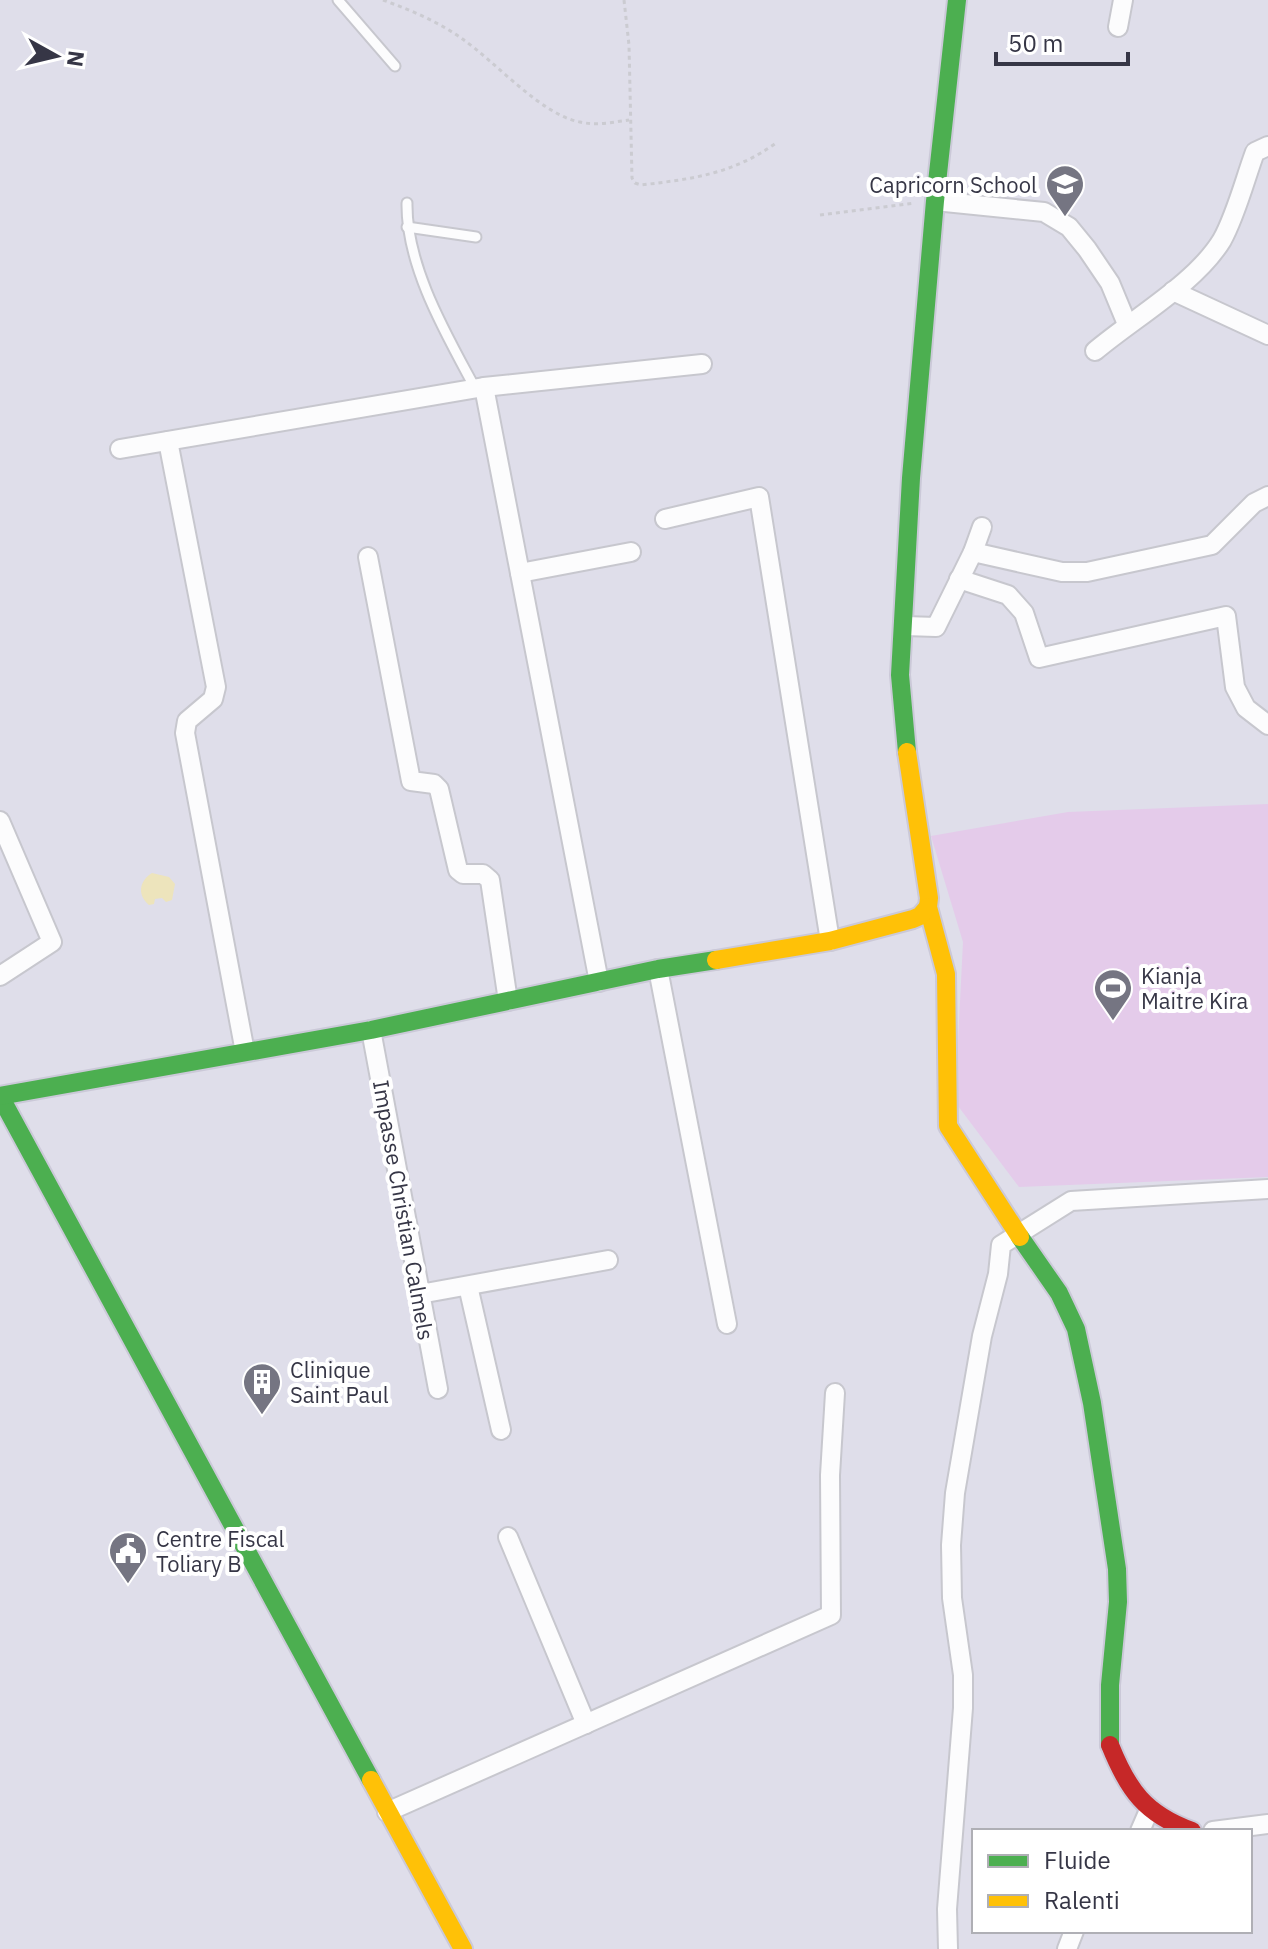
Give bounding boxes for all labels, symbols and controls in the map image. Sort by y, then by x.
north arrow [16,16,96,96]
scale bar [996,16,1128,66]
text: 50 m [1008,27,1063,59]
text: N [61,49,92,69]
school or university icon: Capricorn School [1044,163,1086,218]
place label: Capricorn School [869,170,1037,199]
place label: Kianja Maitre Kira [1141,961,1249,1015]
sports icon: Kianja Maitre Kira [1092,967,1134,1022]
street label: Impasse Christian Calmels [367,1078,441,1342]
place label: Clinique Saint Paul [290,1355,389,1409]
building icon: Clinique Saint Paul [241,1361,283,1416]
place label: Centre Fiscal Toliary B [156,1524,285,1578]
public building icon: Centre Fiscal Toliary B [107,1530,149,1585]
legend [972,1829,1252,1933]
text: Fluide [1044,1844,1111,1876]
text: Ralenti [1044,1884,1120,1916]

